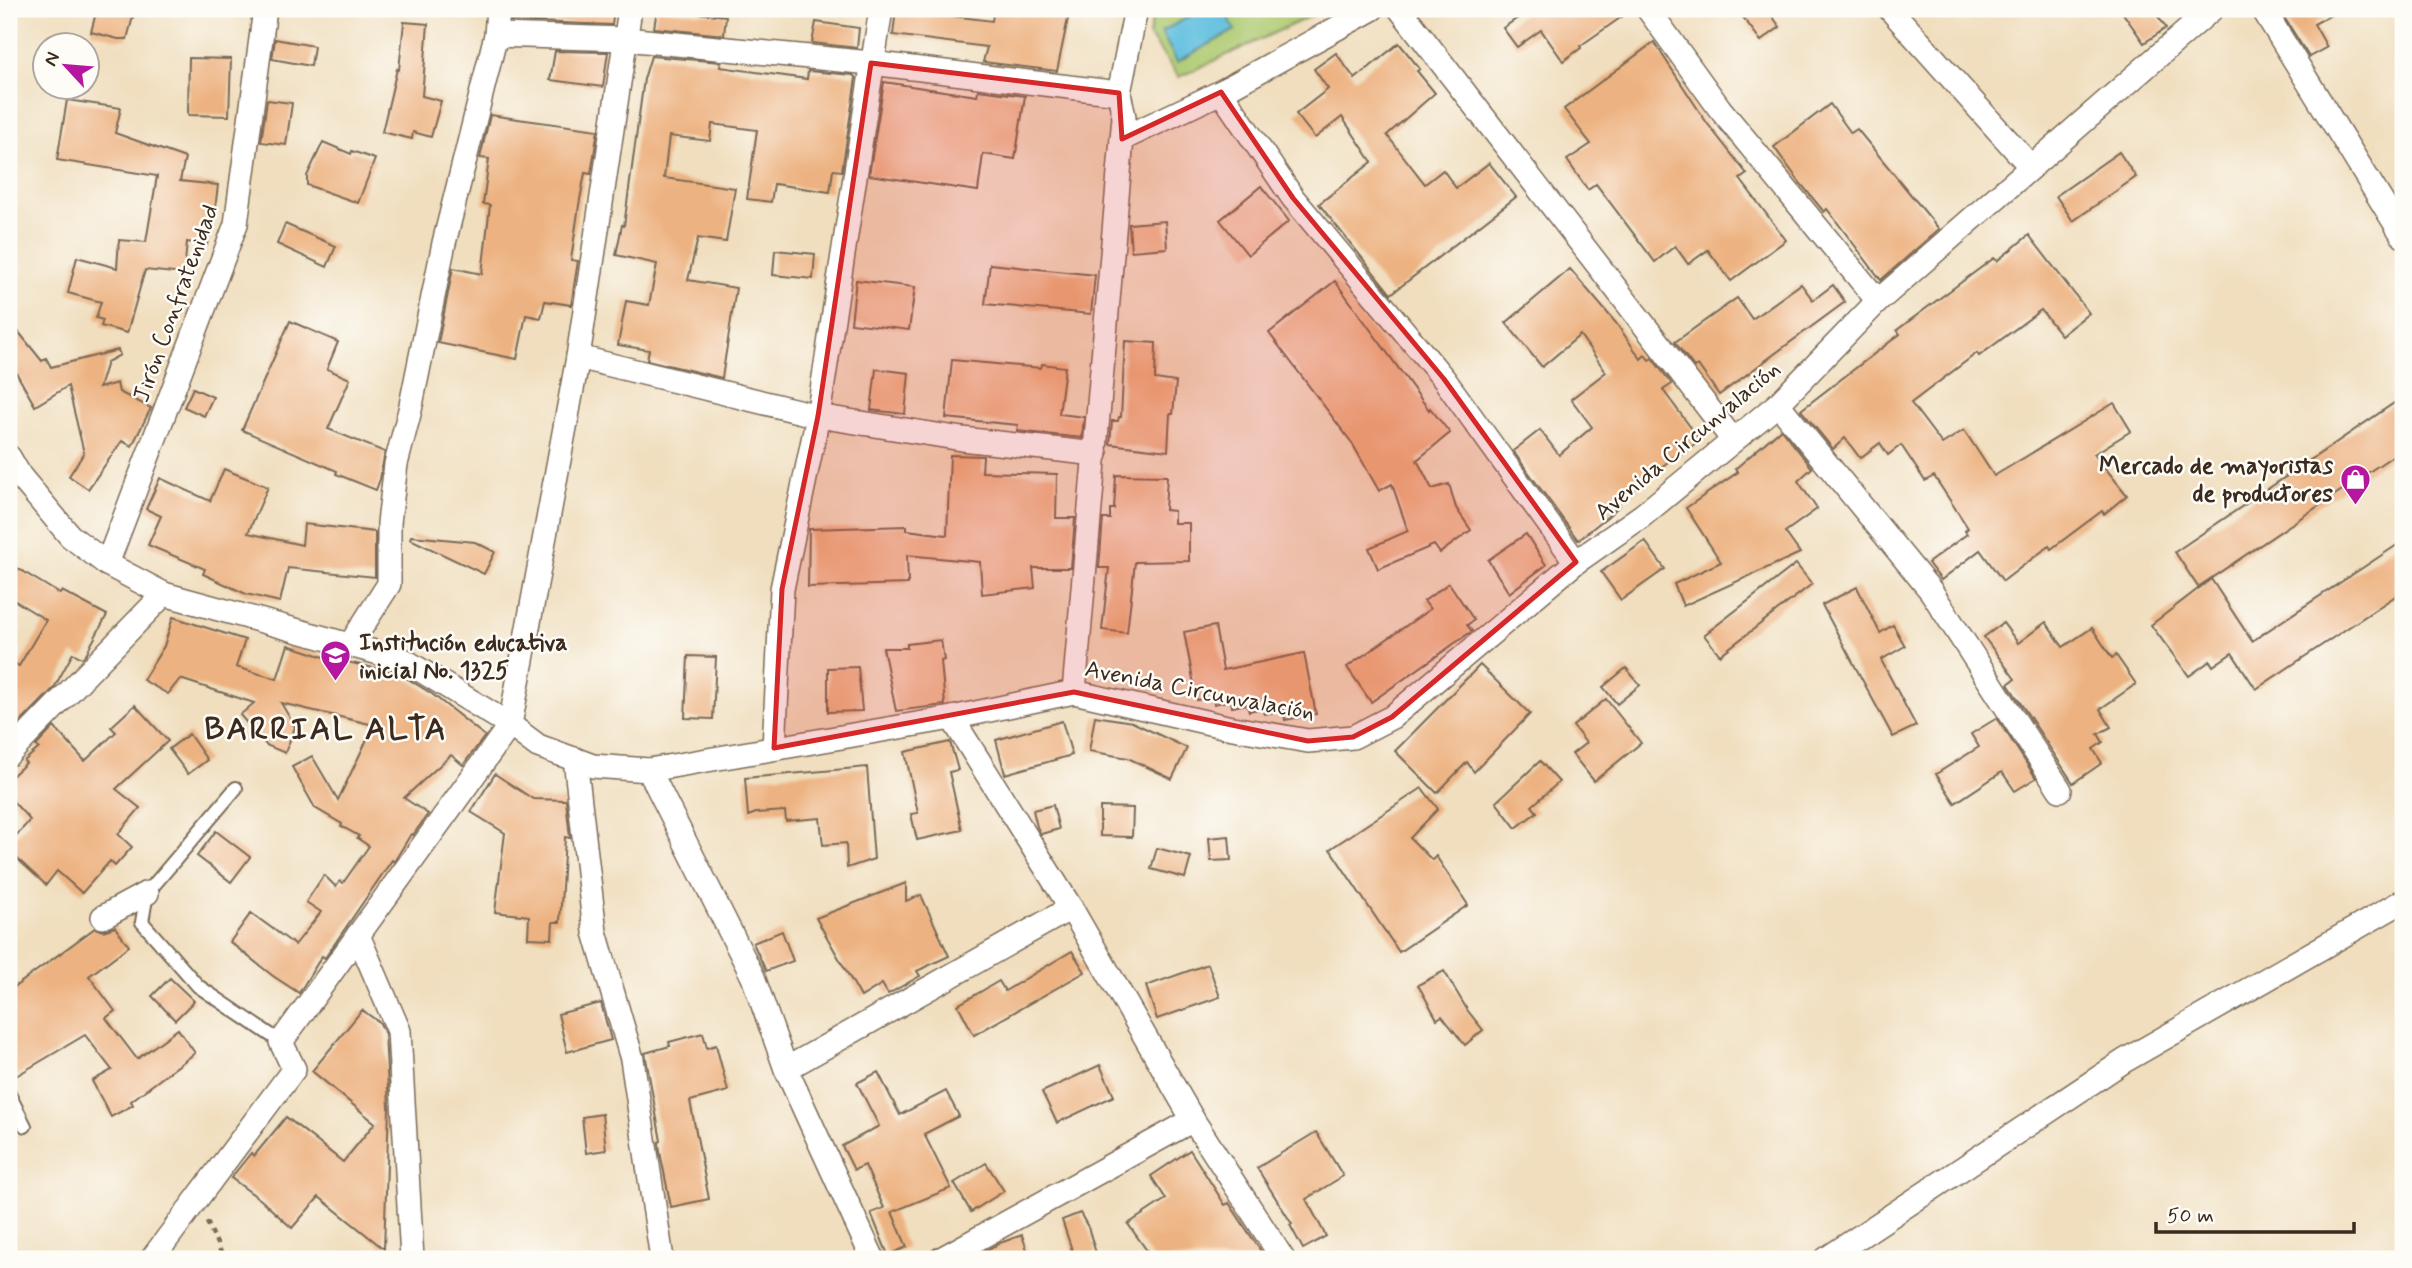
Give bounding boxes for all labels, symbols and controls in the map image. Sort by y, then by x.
north arrow [32,32,102,102]
text: N [38,48,66,70]
street label: Jirón Confratenidad [126,200,227,407]
street label: Avenida Circunvalación [1589,354,1787,528]
place label: Mercado de mayoristas de productores [2099,451,2333,510]
shop icon: Mercado de mayoristas de productores [2339,462,2373,506]
place label: Institución educativa inicial No. 1325 [359,628,567,687]
school or university icon: Institución educativa inicial No. 1325 [319,639,353,683]
street label: Avenida Circunvalación [1082,654,1317,729]
district label: BARRIAL ALTA [204,709,448,751]
scale bar [2156,1191,2354,1235]
text: 50 m [2167,1202,2214,1230]

